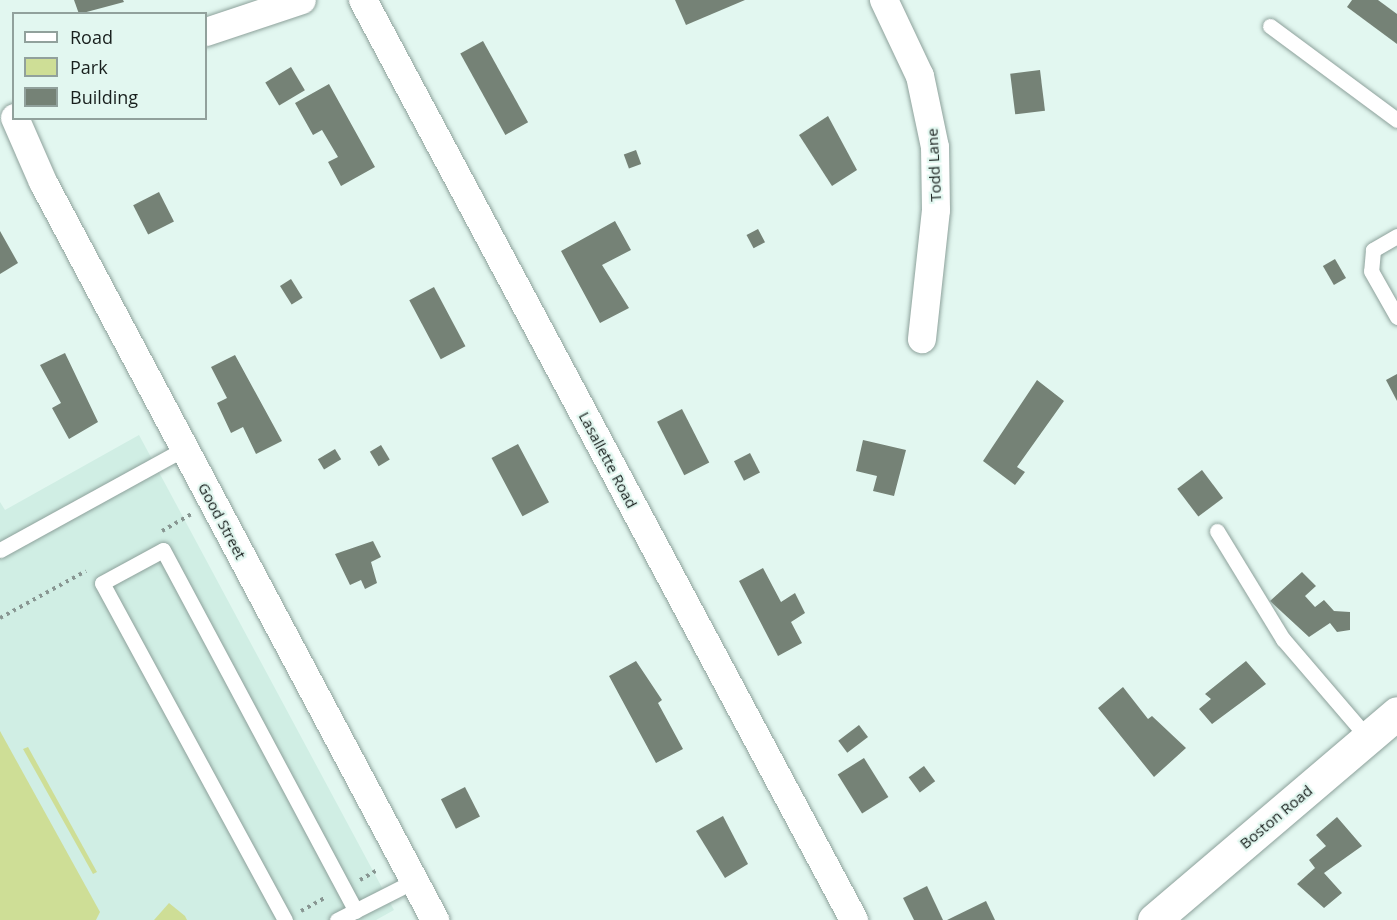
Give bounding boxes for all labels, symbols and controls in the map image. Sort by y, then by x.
legend [12,12,207,120]
text: Road [70,25,113,49]
text: Park [70,55,108,79]
text: Building [70,85,138,109]
street label: Todd Lane [923,128,945,202]
street label: Lasallette Road [575,409,641,511]
street label: Good Street [194,480,250,562]
street label: Boston Road [1236,781,1316,853]

